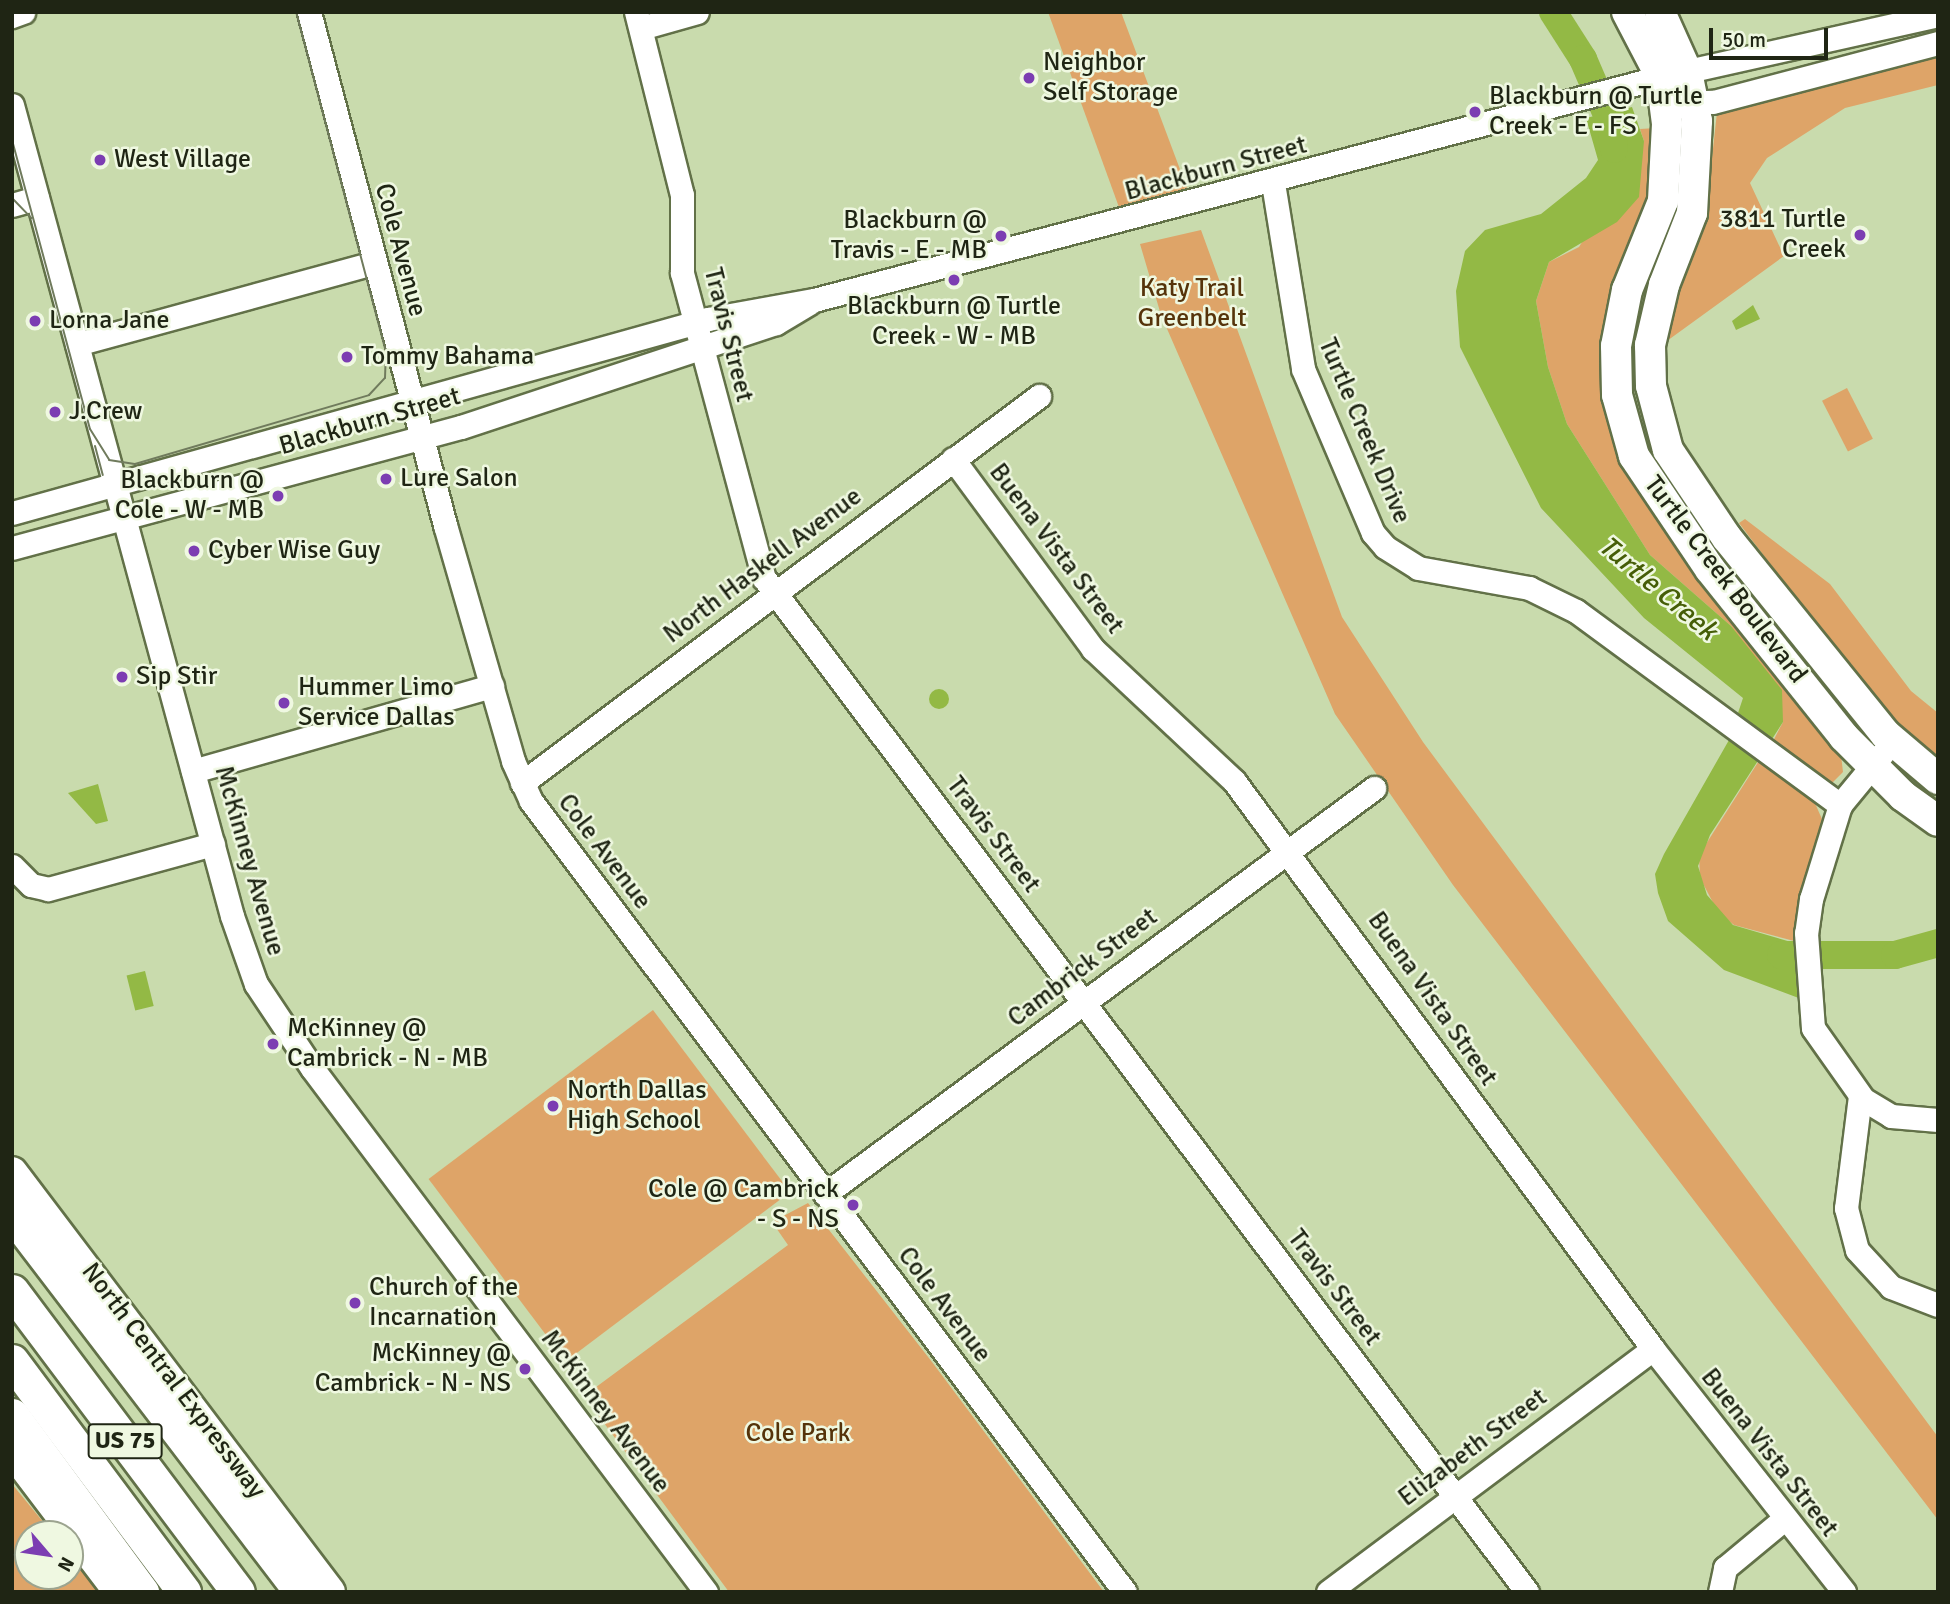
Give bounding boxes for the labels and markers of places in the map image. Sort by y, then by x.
place label: Neighbor Self Storage [1043,47,1178,108]
marker: Neighbor Self Storage [1021,70,1037,86]
place label: Blackburn @ Turtle Creek - E - FS [1489,81,1703,142]
marker: Blackburn @ Turtle Creek - E - FS [1467,104,1483,120]
place label: West Village [114,144,251,176]
marker: West Village [92,152,108,168]
place label: 3811 Turtle Creek [1720,204,1846,266]
place label: Blackburn @ Travis - E - MB [831,205,987,266]
marker: 3811 Turtle Creek [1852,227,1868,243]
marker: Blackburn @ Travis - E - MB [993,228,1009,244]
marker: Blackburn @ Turtle Creek - W - MB [946,272,962,288]
place label: Blackburn @ Turtle Creek - W - MB [847,291,1061,352]
place label: Lorna Jane [49,305,169,337]
marker: Lorna Jane [27,313,43,329]
place label: Tommy Bahama [361,341,534,373]
marker: Tommy Bahama [339,349,355,365]
place label: J.Crew [69,396,142,428]
marker: J.Crew [47,404,63,420]
place label: Lure Salon [400,463,518,495]
place label: Blackburn @ Cole - W - MB [115,465,264,526]
marker: Lure Salon [378,471,394,487]
marker: Blackburn @ Cole - W - MB [270,488,286,504]
place label: Cyber Wise Guy [208,535,380,567]
marker: Cyber Wise Guy [186,543,202,559]
place label: Sip Stir [136,661,217,693]
marker: Sip Stir [114,669,130,685]
place label: Hummer Limo Service Dallas [298,672,455,734]
marker: Hummer Limo Service Dallas [276,695,292,711]
place label: McKinney @ Cambrick - N - MB [287,1013,488,1074]
marker: McKinney @ Cambrick - N - MB [265,1036,281,1052]
place label: North Dallas High School [567,1075,707,1136]
marker: North Dallas High School [545,1098,561,1114]
place label: Cole @ Cambrick - S - NS [648,1174,839,1236]
marker: Cole @ Cambrick - S - NS [845,1197,861,1213]
place label: Church of the Incarnation [369,1272,518,1334]
marker: Church of the Incarnation [347,1295,363,1311]
place label: McKinney @ Cambrick - N - NS [315,1338,511,1400]
marker: McKinney @ Cambrick - N - NS [517,1361,533,1377]

